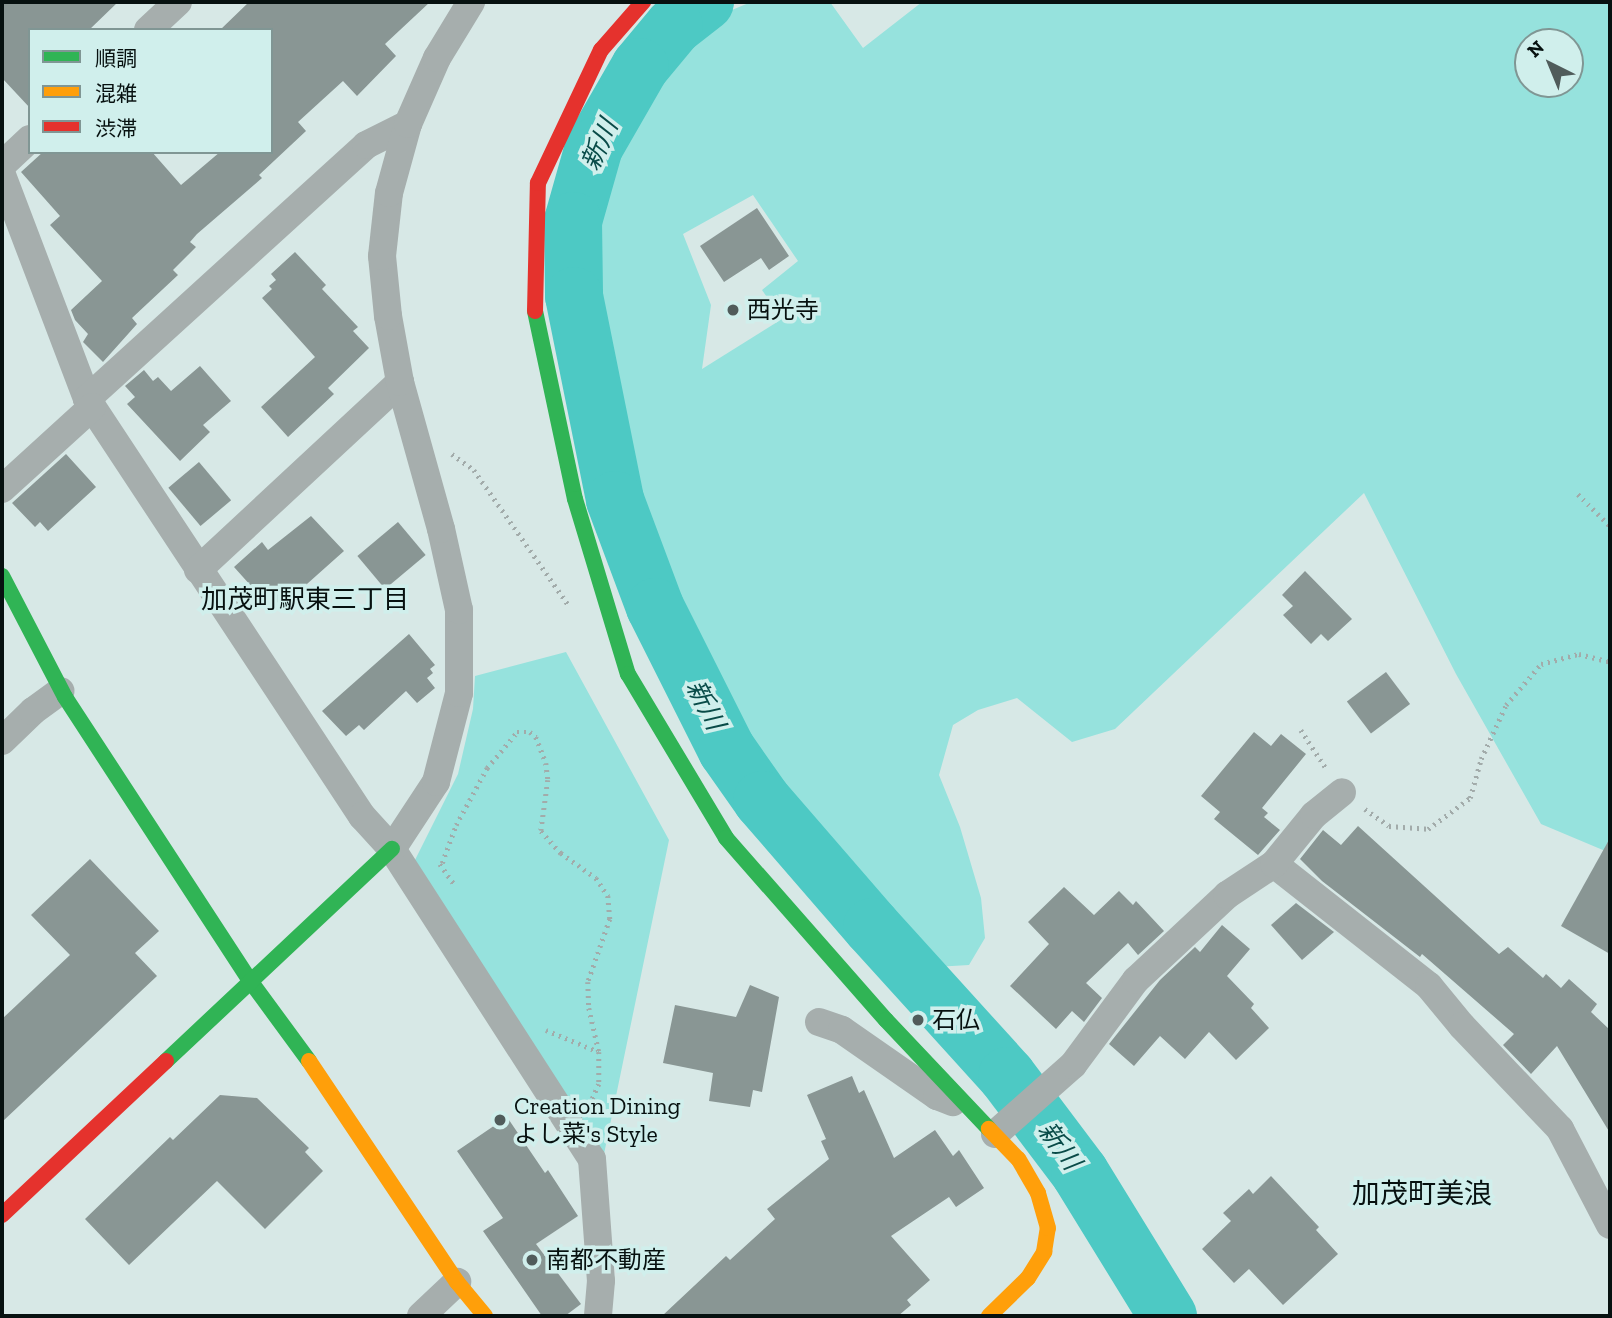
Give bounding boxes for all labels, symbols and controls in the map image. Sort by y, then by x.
legend [28,28,273,154]
north arrow [1514,28,1584,98]
text: N [1523,35,1549,62]
text: 順調 [95,46,137,71]
text: 混雑 [95,81,137,106]
water label: 新川 [575,115,625,175]
text: 渋滞 [95,116,137,141]
place label: 西光寺 [747,296,819,324]
marker: 西光寺 [725,302,741,318]
district label: 加茂町駅東三丁目 [201,584,409,616]
water label: 新川 [679,675,731,735]
place label: 石仏 [932,1006,980,1034]
marker: 石仏 [910,1012,926,1028]
place label: Creation Dining よし菜's Style [514,1092,681,1148]
marker: Creation Dining よし菜's Style [492,1112,508,1128]
water label: 新川 [1031,1116,1087,1176]
district label: 加茂町美浪 [1352,1177,1492,1211]
place label: 南都不動産 [546,1246,666,1274]
marker: 南都不動産 [524,1252,540,1268]

